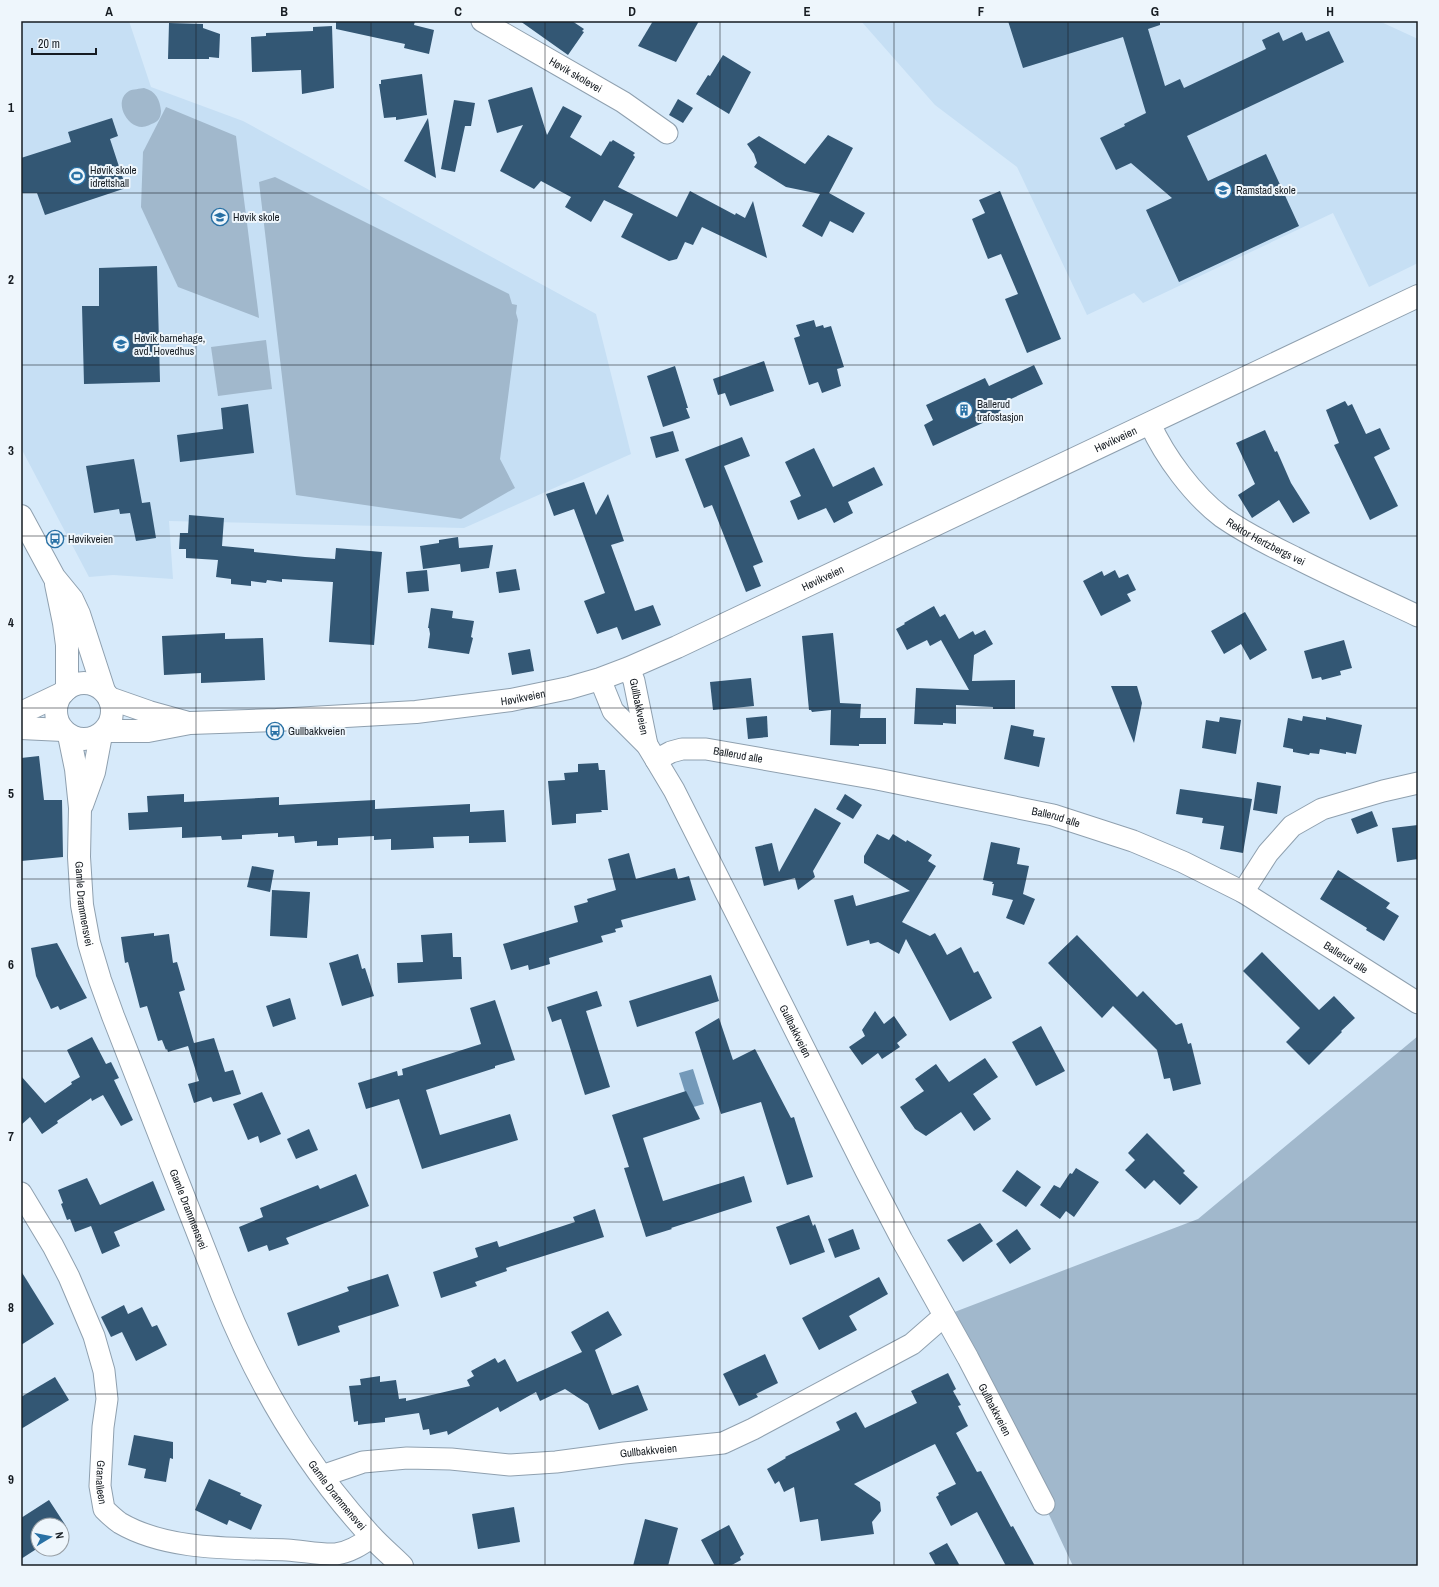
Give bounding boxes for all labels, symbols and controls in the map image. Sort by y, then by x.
text: A [105,3,113,20]
text: B [280,3,288,20]
text: C [454,3,462,20]
text: D [628,3,636,20]
text: E [803,3,811,20]
text: F [978,3,985,20]
text: G [1151,3,1159,20]
text: H [1326,3,1334,20]
scale bar [32,30,96,56]
text: 20 m [38,36,60,52]
street label: Høvik skolevei [547,54,605,96]
text: 1 [8,99,14,116]
place label: Høvik skole idrettshall [90,163,137,190]
sports icon: Høvik skole idrettshall [67,166,87,186]
school or university icon: Ramstad skole [1213,180,1233,200]
place label: Ramstad skole [1236,183,1296,197]
school or university icon: Høvik skole [210,207,230,227]
place label: Høvik skole [233,210,280,224]
text: 2 [8,271,14,288]
place label: Høvik barnehage, avd. Hovedhus [134,331,205,358]
school or university icon: Høvik barnehage, avd. Hovedhus [111,334,131,354]
place label: Ballerud trafostasjon [977,397,1024,424]
building icon: Ballerud trafostasjon [954,400,974,420]
street label: Høvikveien [1092,423,1139,455]
text: 3 [8,442,14,459]
street label: Rektor Hertzbergs vei [1223,515,1308,569]
bus stop icon: Høvikveien [45,529,65,549]
place label: Høvikveien [68,532,113,546]
street label: Høvikveien [799,562,846,594]
text: 4 [8,614,14,631]
street label: Gullbakkveien [627,677,652,736]
street label: Høvikveien [500,686,547,708]
bus stop icon: Gullbakkveien [265,721,285,741]
place label: Gullbakkveien [288,724,345,738]
street label: Ballerud alle [712,743,764,766]
text: 5 [8,785,14,802]
street label: Ballerud alle [1030,804,1082,830]
street label: Gamle Drammensvei [72,861,97,948]
street label: Ballerud alle [1321,938,1371,977]
text: 6 [8,956,14,973]
street label: Gullbakkveien [776,1002,815,1060]
text: 7 [8,1128,14,1145]
street label: Gamle Drammensvei [167,1167,211,1251]
text: 8 [8,1299,14,1316]
street label: Gullbakkveien [975,1381,1014,1438]
street label: Gullbakkveien [619,1441,678,1460]
street label: Gamle Drammensvei [305,1457,369,1533]
street label: Granalleen [93,1460,110,1505]
text: 9 [8,1471,14,1488]
north arrow [30,1517,70,1557]
text: N [52,1531,67,1540]

